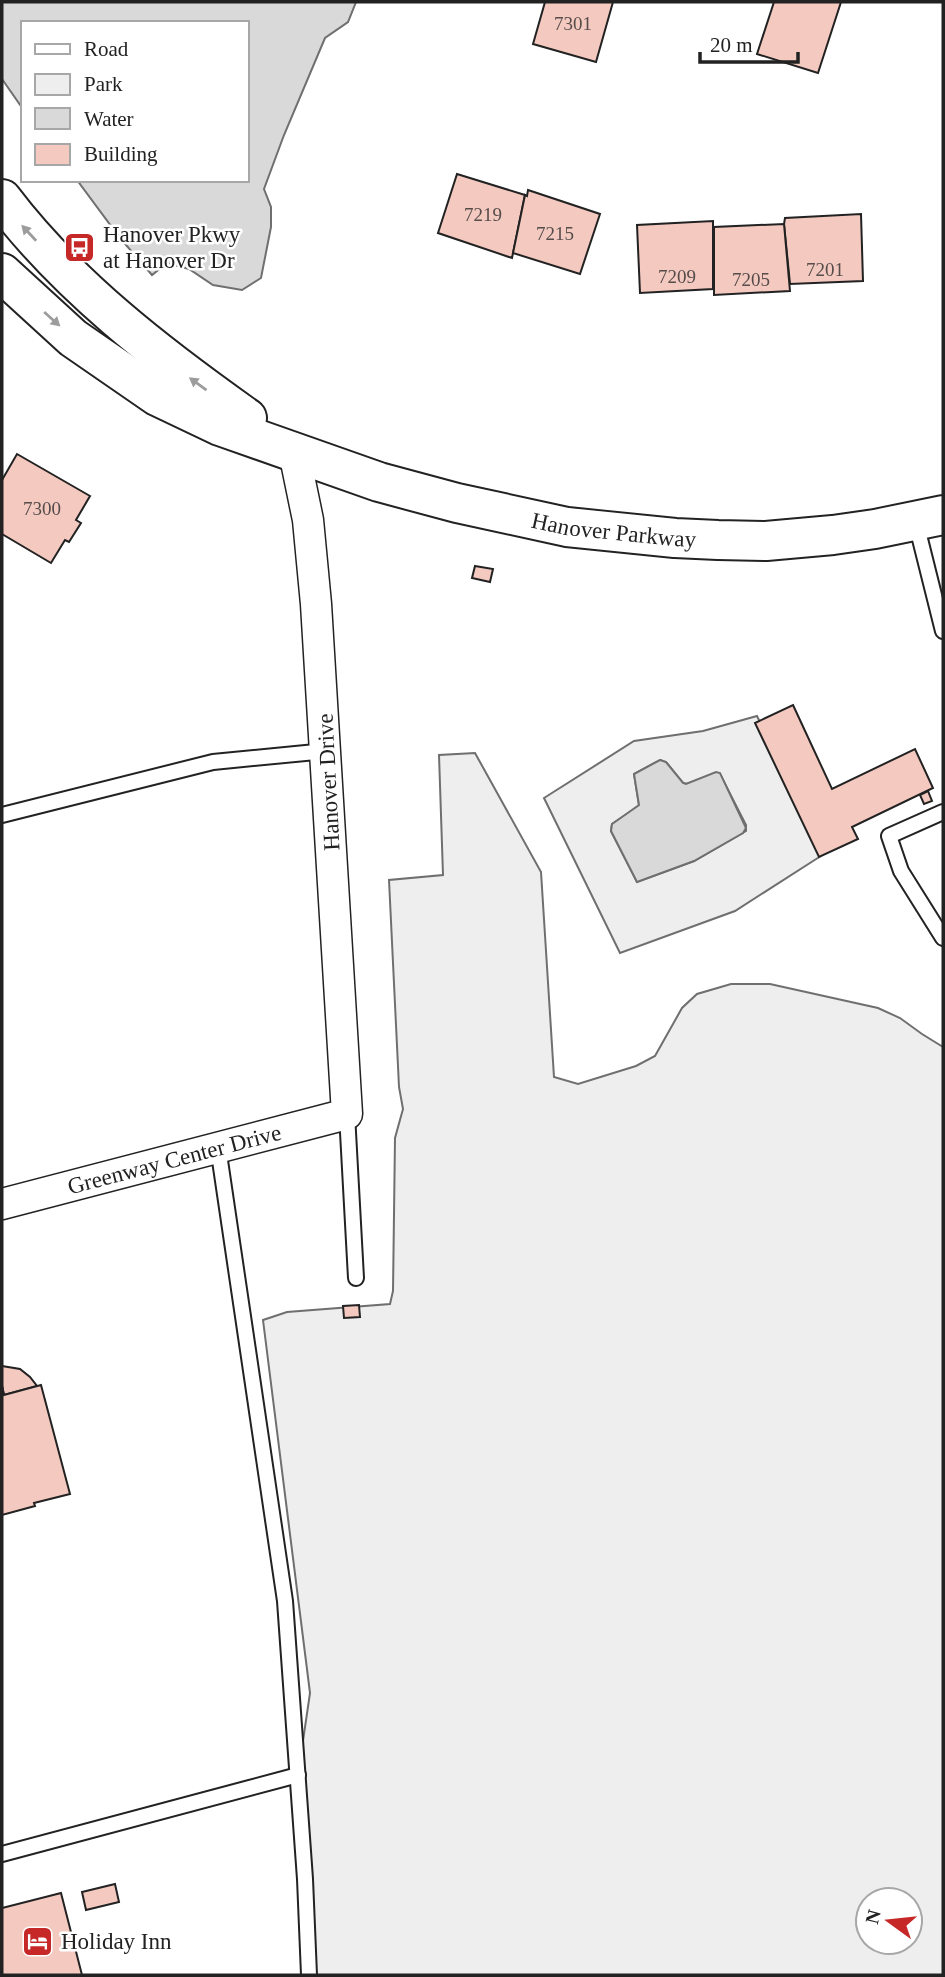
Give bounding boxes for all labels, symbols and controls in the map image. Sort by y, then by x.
house number: 7301 [554,13,592,34]
legend [21,21,248,182]
scale bar [700,21,798,65]
text: 20 m [710,33,753,57]
text: Road [84,37,129,61]
text: Park [84,72,123,96]
text: Water [84,107,134,131]
text: Building [84,142,158,166]
house number: 7219 [464,204,502,225]
place label: Hanover Pkwy at Hanover Dr [103,222,241,273]
house number: 7215 [536,223,574,244]
one-way arrow [21,224,37,242]
bus stop icon: Hanover Pkwy at Hanover Dr [63,230,97,264]
house number: 7201 [806,259,844,280]
house number: 7209 [658,266,696,287]
house number: 7205 [732,269,770,290]
one-way arrow [43,311,61,327]
one-way arrow [189,377,208,391]
house number: 7300 [23,498,61,519]
street label: Hanover Parkway [529,508,697,552]
street label: Hanover Drive [312,713,345,851]
street label: Greenway Center Drive [65,1120,284,1199]
north arrow [854,1886,924,1956]
text: N [861,1907,885,1926]
hotel icon: Holiday Inn [21,1924,55,1958]
place label: Holiday Inn [61,1929,172,1954]

